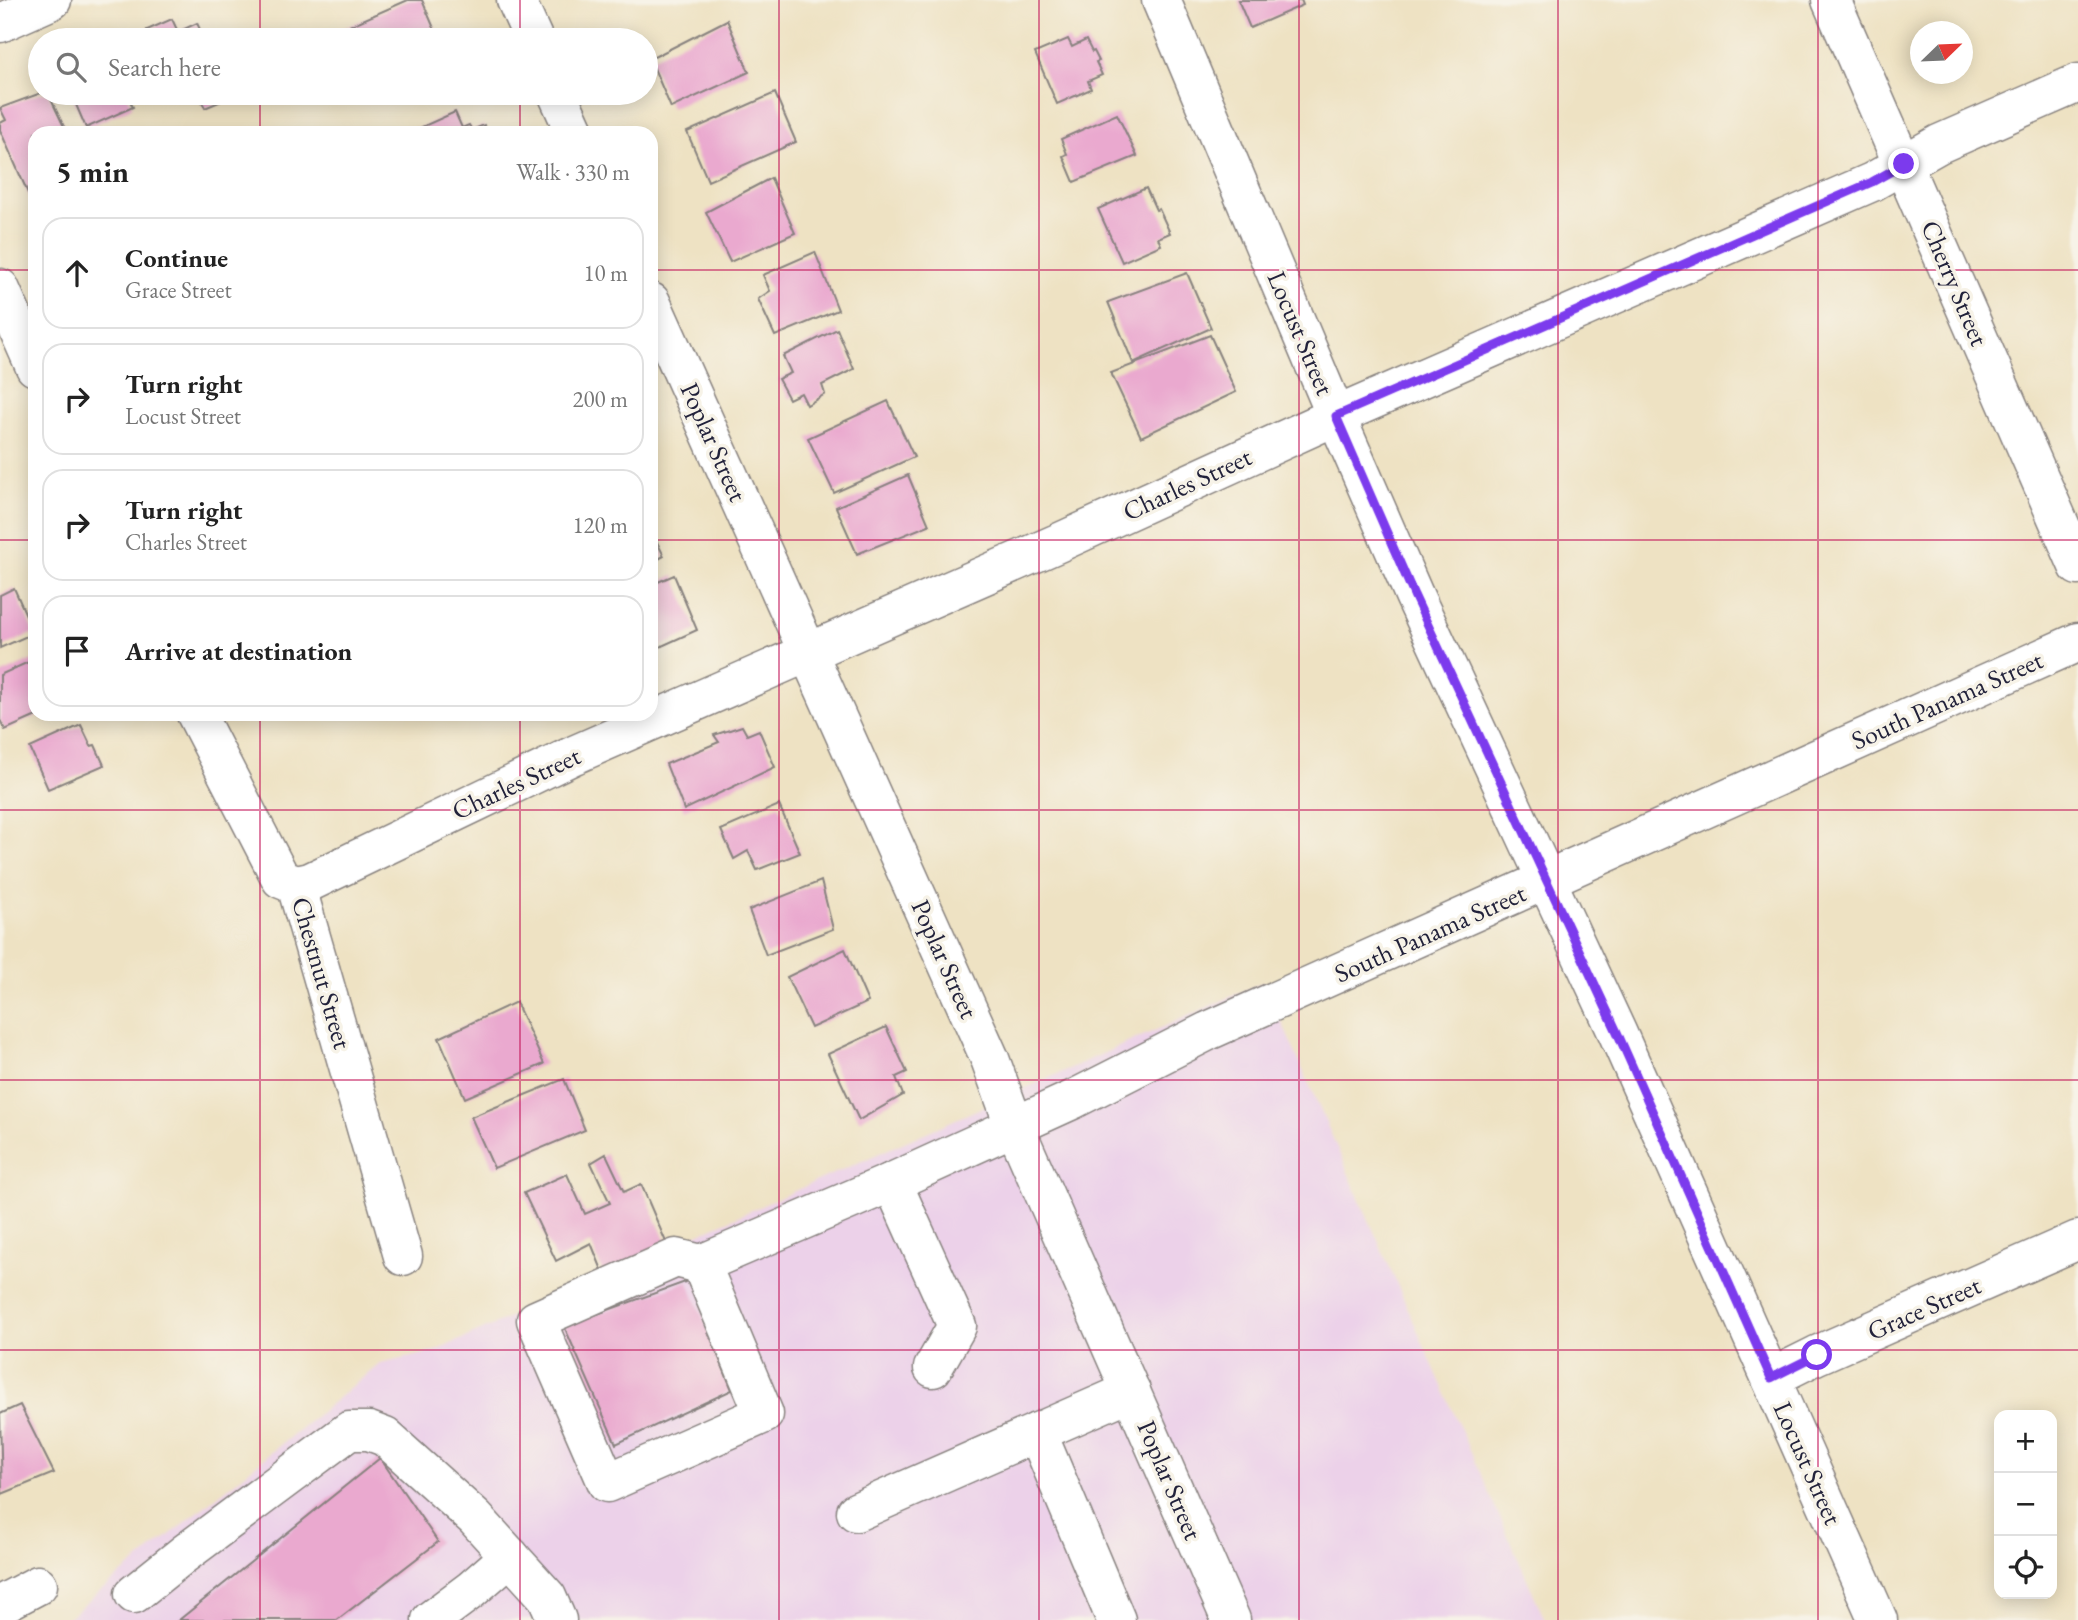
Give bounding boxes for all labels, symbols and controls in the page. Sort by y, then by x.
north arrow [1910,21,1973,84]
search box [28,28,658,105]
icon: search [52,48,90,86]
text: Search here [108,50,221,84]
route end [1888,148,1919,179]
text: 5 min [56,152,129,191]
text: Walk · 330 m [516,157,630,187]
street label: Cherry Street [1913,215,1997,351]
text: Continue [125,241,228,275]
icon: ahead [58,254,96,292]
text: 10 m [583,258,628,288]
street label: Locust Street [1260,266,1342,400]
text: Grace Street [125,275,232,305]
text: Turn right [125,367,243,401]
street label: Poplar Street [673,377,755,507]
icon: right [58,380,96,418]
text: 200 m [572,384,628,414]
text: Locust Street [125,401,241,431]
street label: Charles Street [1117,439,1257,529]
text: Turn right [125,493,243,527]
icon: right [58,506,96,544]
text: 120 m [572,510,628,540]
text: Charles Street [125,527,247,557]
icon: arrive [58,632,96,670]
text: Arrive at destination [125,634,352,668]
street label: South Panama Street [1846,643,2048,757]
street label: Charles Street [446,738,586,828]
street label: South Panama Street [1329,876,1531,990]
street label: Chestnut Street [284,893,360,1053]
street label: Poplar Street [904,894,986,1024]
street label: Grace Street [1862,1268,1986,1348]
route start [1801,1339,1832,1370]
street label: Locust Street [1766,1396,1850,1530]
map controls [1994,1410,2057,1599]
button: + [1994,1410,2057,1473]
street label: Poplar Street [1130,1415,1210,1545]
button: − [1994,1473,2057,1536]
button: locate [1994,1536,2057,1599]

